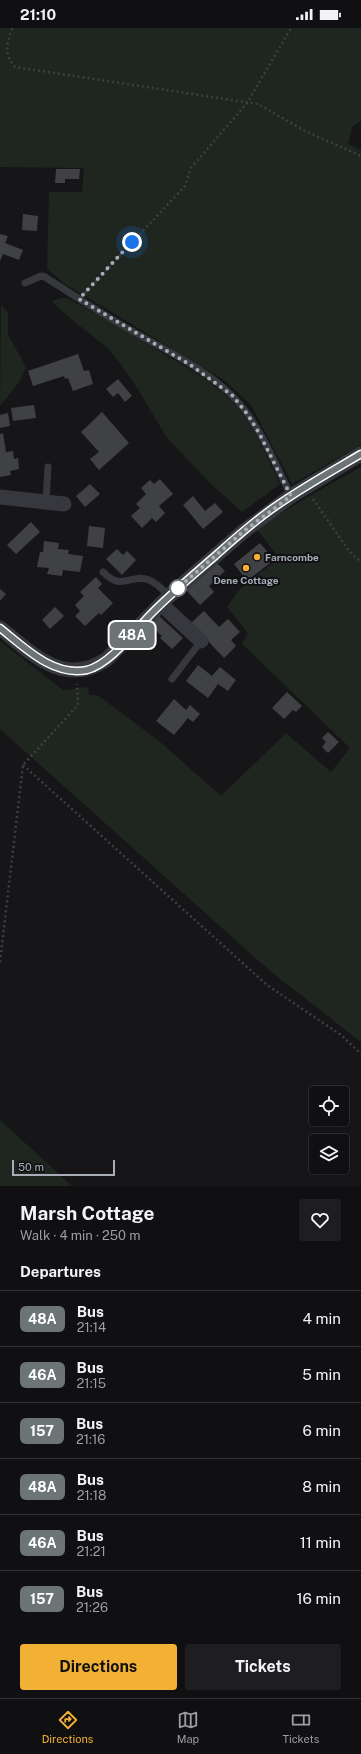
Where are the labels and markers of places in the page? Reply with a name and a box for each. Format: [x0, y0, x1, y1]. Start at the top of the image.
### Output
place label: Farncombe [265, 551, 319, 563]
marker: Farncombe [252, 552, 262, 562]
marker: Dene Cottage [241, 563, 251, 573]
place label: Dene Cottage [213, 574, 279, 586]
unlabelled marker [169, 579, 187, 597]

